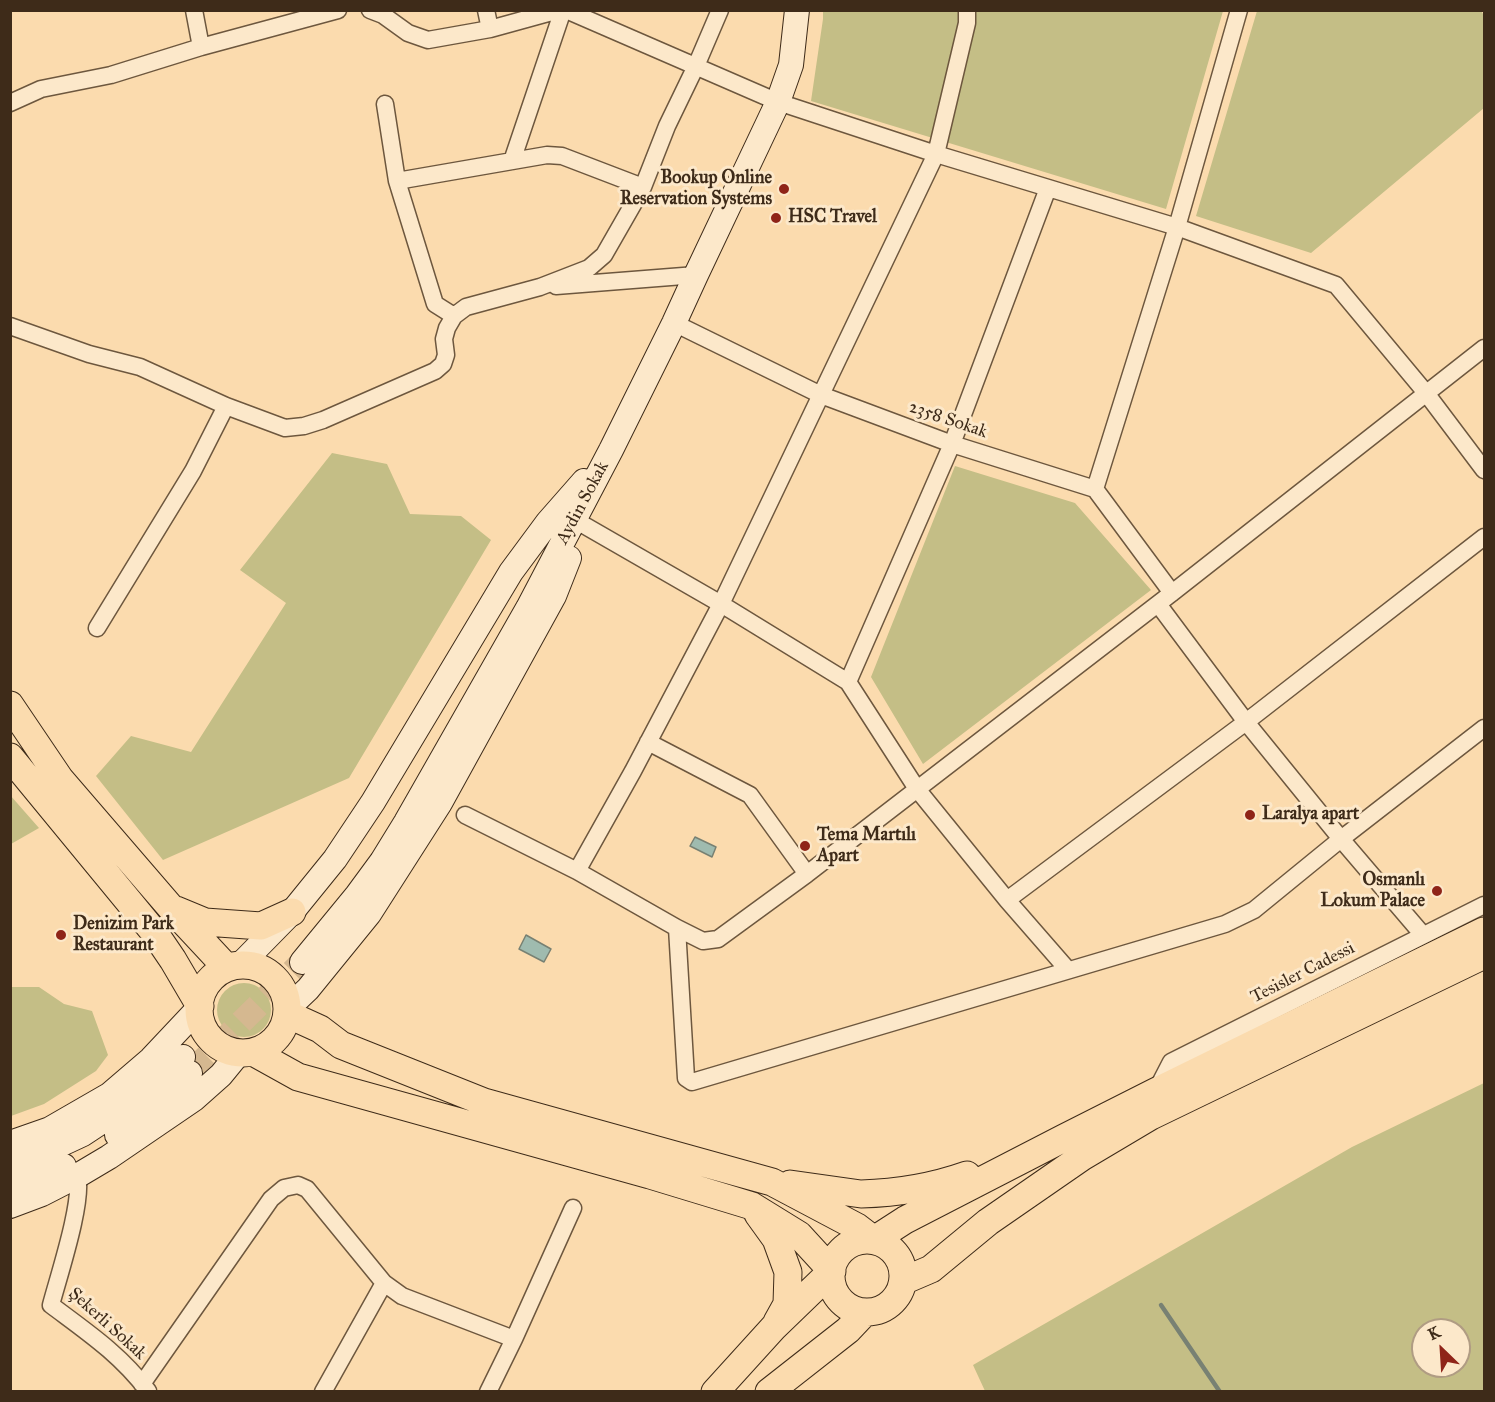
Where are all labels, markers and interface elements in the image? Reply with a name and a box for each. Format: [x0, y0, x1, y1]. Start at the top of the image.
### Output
place label: Bookup Online Reservation Systems [620, 168, 772, 210]
marker: Bookup Online Reservation Systems [777, 182, 791, 196]
place label: HSC Travel [788, 207, 877, 229]
marker: HSC Travel [769, 211, 783, 225]
street label: 2358 Sokak [906, 396, 990, 444]
street label: Aydin Sokak [552, 458, 614, 548]
place label: Laralya apart [1262, 804, 1359, 826]
marker: Laralya apart [1243, 808, 1257, 822]
place label: Tema Martılı Apart [817, 825, 916, 868]
marker: Tema Martılı Apart [798, 839, 812, 853]
place label: Osmanlı Lokum Palace [1321, 870, 1425, 912]
marker: Osmanlı Lokum Palace [1430, 884, 1444, 898]
place label: Denizim Park Restaurant [73, 914, 174, 956]
marker: Denizim Park Restaurant [54, 928, 68, 942]
street label: Tesisler Cadessi [1247, 938, 1359, 1008]
street label: Şekerli Sokak [64, 1283, 150, 1365]
north arrow [1411, 1318, 1471, 1378]
text: K [1425, 1322, 1443, 1344]

